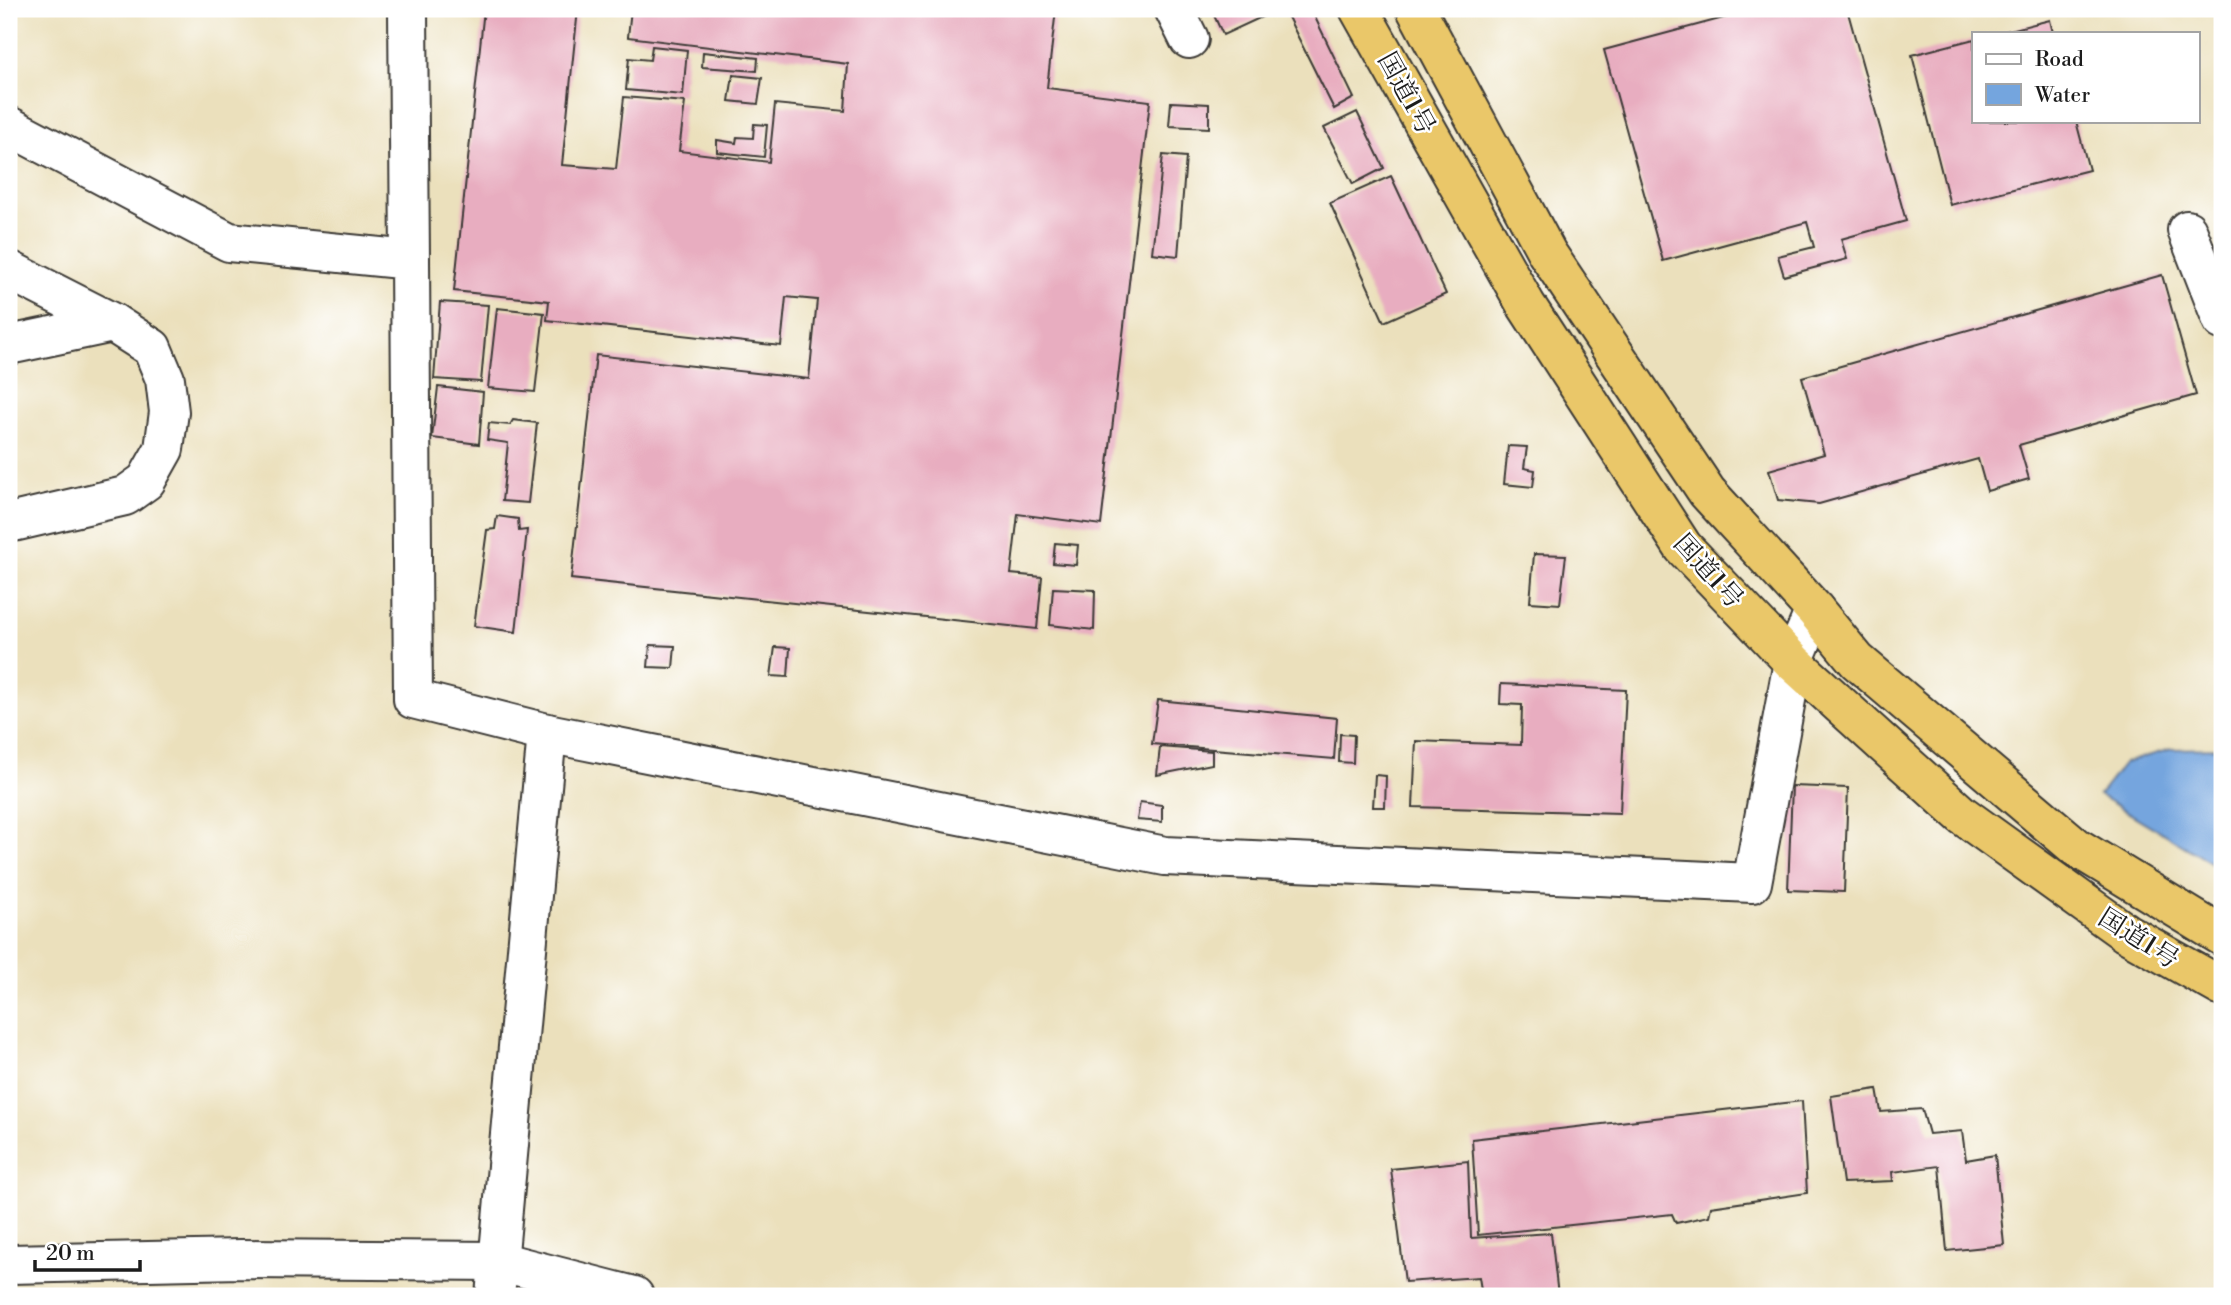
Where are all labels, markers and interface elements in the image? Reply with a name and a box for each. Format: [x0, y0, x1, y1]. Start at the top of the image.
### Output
legend [1972, 32, 2200, 122]
street label: 国道1号 [1371, 47, 1442, 140]
text: Road [2035, 47, 2084, 73]
text: Water [2034, 83, 2090, 109]
street label: 国道1号 [1667, 528, 1750, 616]
street label: 国道1号 [2092, 902, 2185, 976]
scale bar [35, 1228, 140, 1272]
text: 20 m [46, 1241, 95, 1267]

